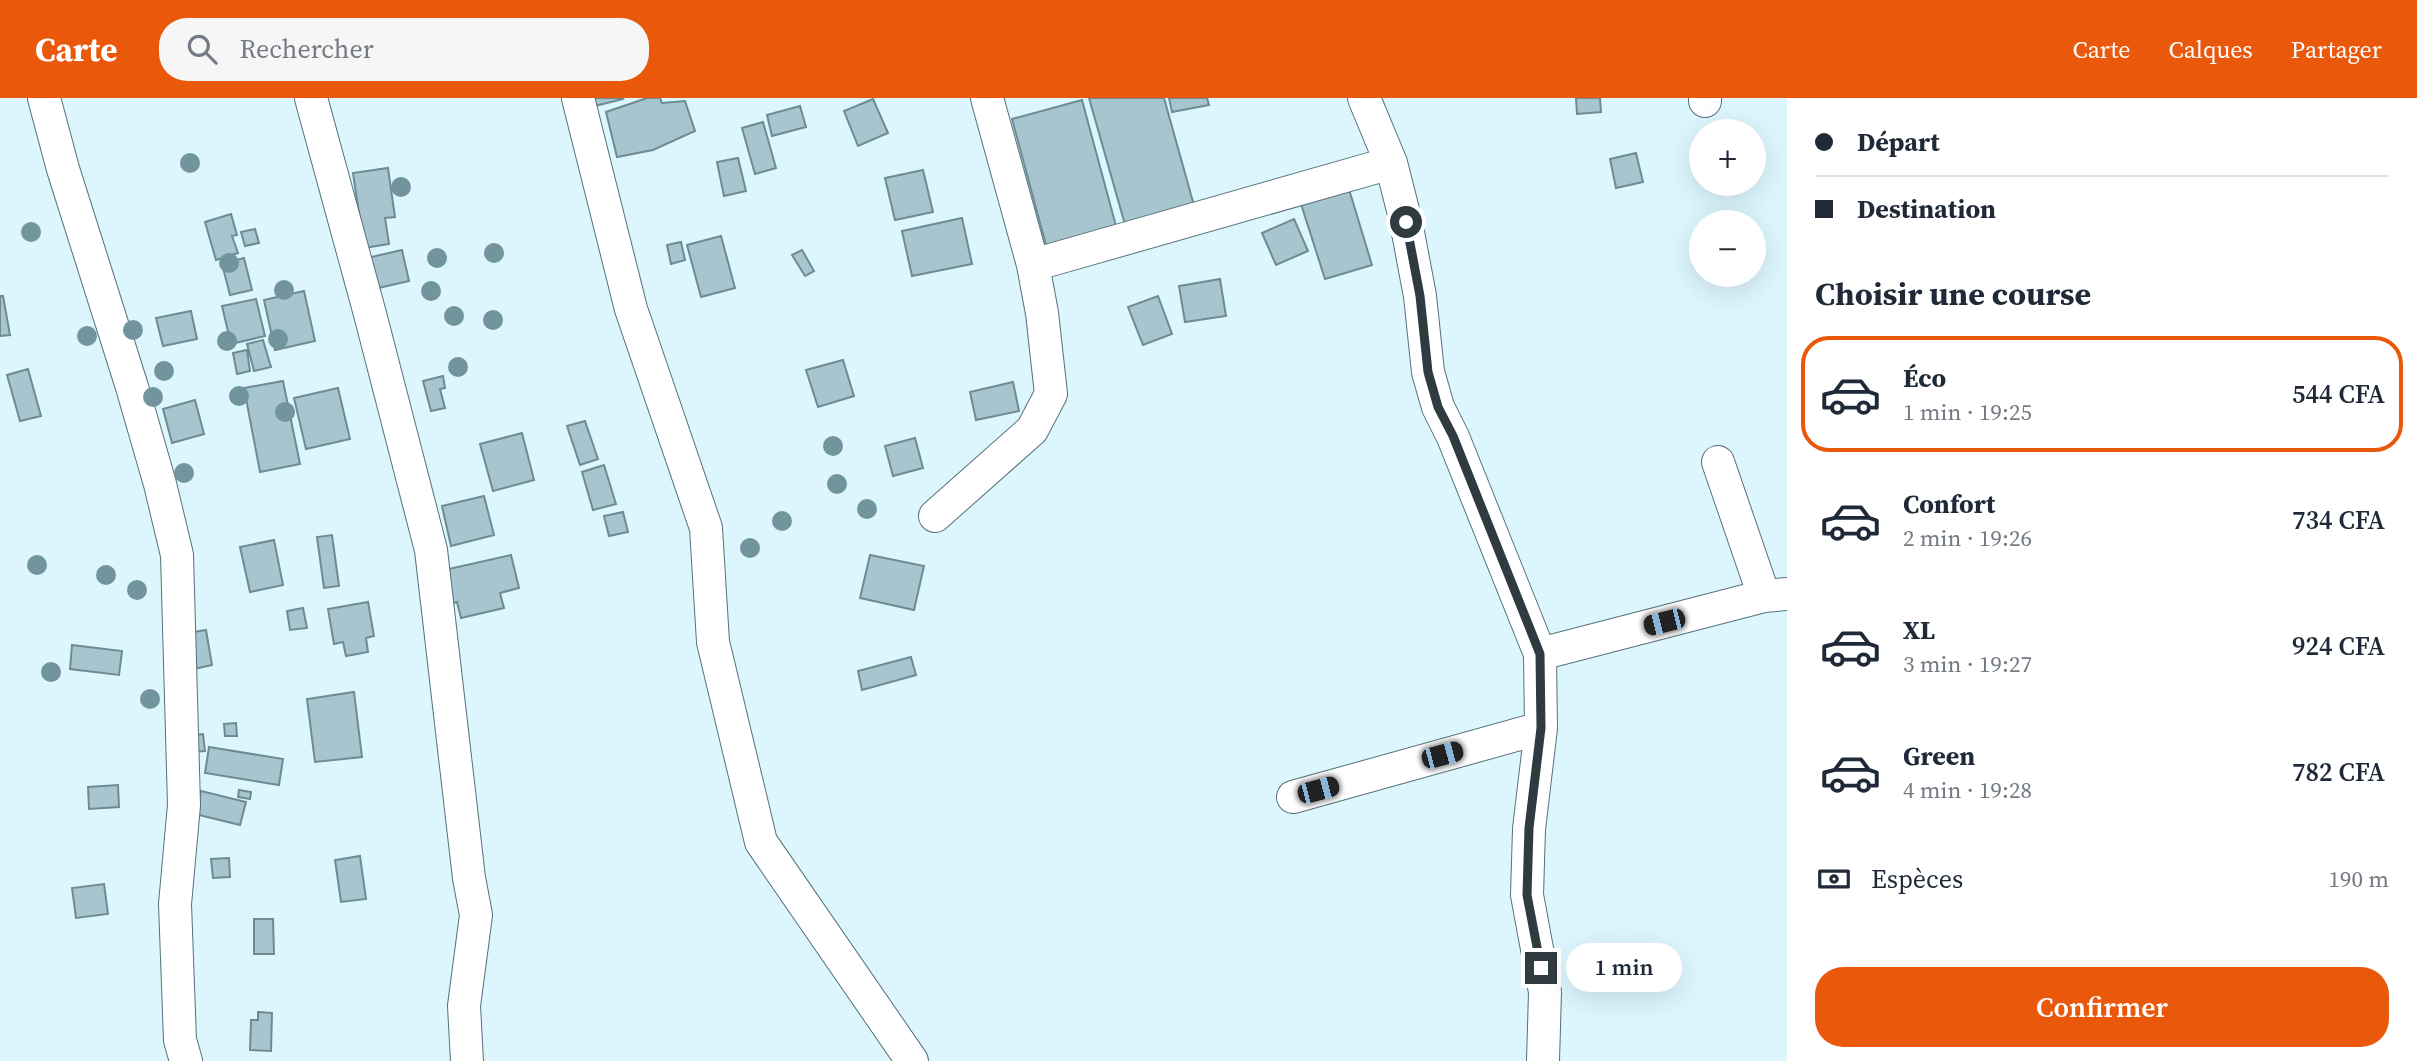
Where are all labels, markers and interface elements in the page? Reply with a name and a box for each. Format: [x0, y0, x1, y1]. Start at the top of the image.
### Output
search box [159, 18, 649, 81]
text: Carte [35, 27, 117, 72]
icon: search [183, 30, 221, 68]
text: Rechercher [239, 31, 374, 67]
text: Carte [2073, 33, 2131, 66]
text: Calques [2169, 33, 2253, 66]
text: Partager [2291, 33, 2382, 66]
map controls [1689, 119, 1766, 287]
button: + [1689, 119, 1766, 196]
text: Départ [1857, 124, 1940, 160]
text: Destination [1857, 191, 1996, 227]
route start [1390, 206, 1422, 238]
button: − [1689, 210, 1766, 287]
text: Choisir une course [1815, 272, 2091, 316]
text: Éco [1903, 360, 1946, 396]
icon: car [1819, 363, 1882, 426]
text: 544 CFA [2292, 376, 2385, 412]
text: 1 min · 19:25 [1903, 396, 2032, 428]
text: Confort [1903, 486, 1995, 522]
icon: car [1819, 489, 1882, 552]
text: 734 CFA [2292, 502, 2385, 538]
text: 2 min · 19:26 [1903, 522, 2032, 554]
car [1642, 607, 1687, 637]
text: XL [1903, 612, 1935, 648]
icon: car [1819, 615, 1882, 678]
text: 924 CFA [2292, 628, 2385, 664]
text: 3 min · 19:27 [1903, 648, 2032, 680]
text: Green [1903, 738, 1975, 774]
car [1419, 739, 1466, 771]
icon: car [1819, 741, 1882, 804]
text: 782 CFA [2292, 754, 2385, 790]
car [1295, 774, 1342, 806]
text: 4 min · 19:28 [1903, 774, 2032, 806]
icon: cash [1815, 860, 1853, 898]
text: Espèces [1871, 861, 1963, 897]
text: 190 m [2328, 863, 2389, 895]
callout: 1 min [1566, 944, 1681, 992]
text: 1 min [1594, 951, 1654, 983]
route end [1525, 952, 1557, 984]
button: Confirmer [1815, 967, 2389, 1047]

